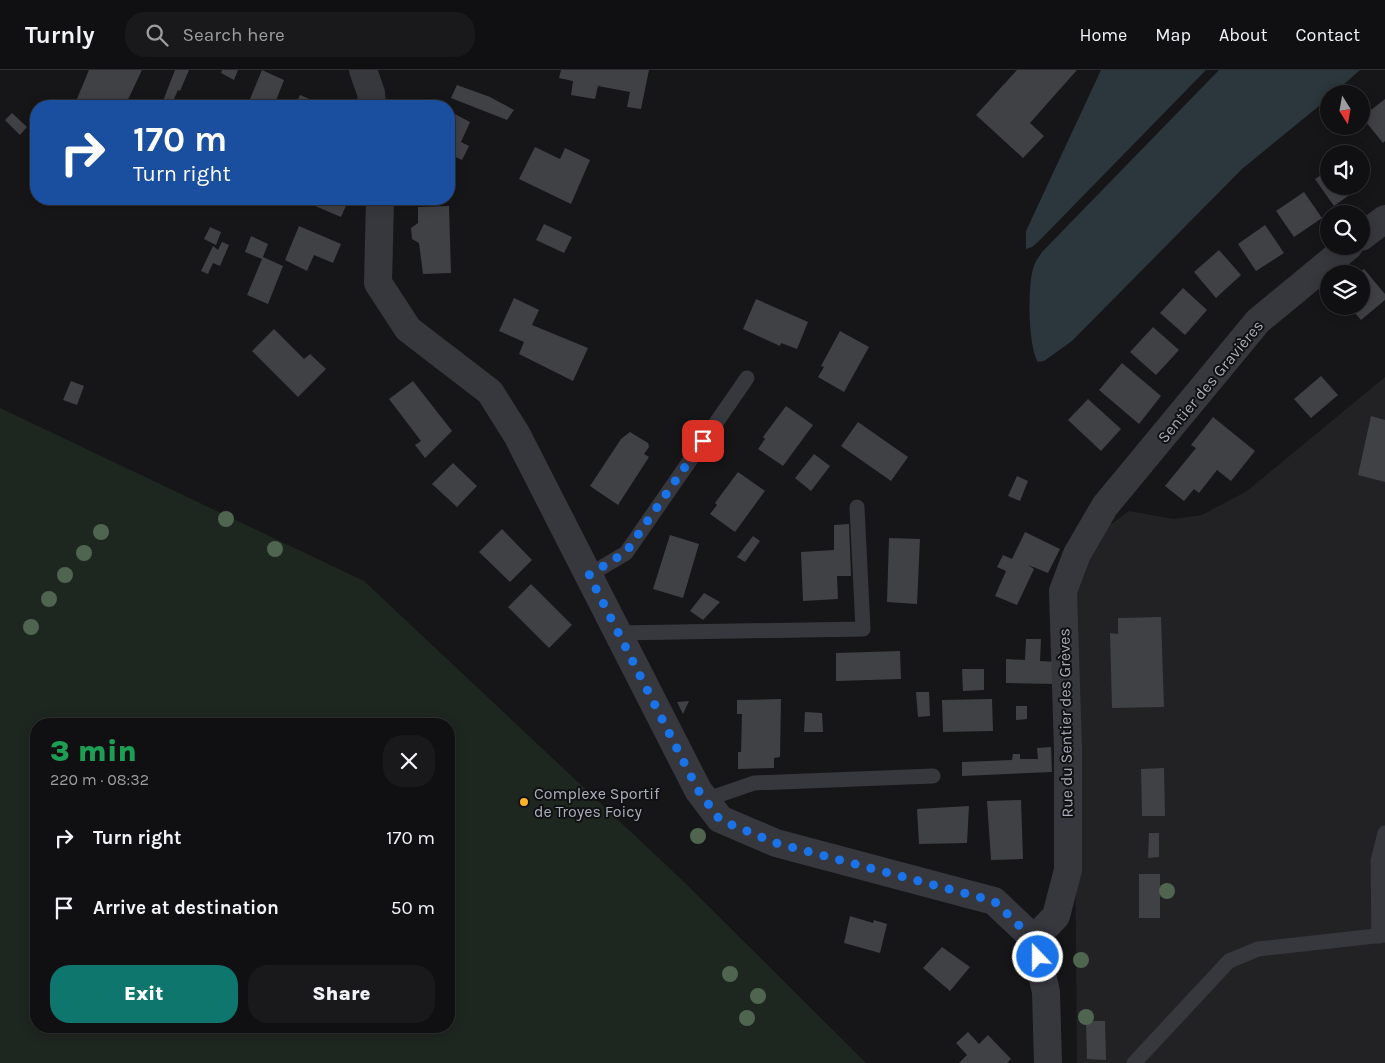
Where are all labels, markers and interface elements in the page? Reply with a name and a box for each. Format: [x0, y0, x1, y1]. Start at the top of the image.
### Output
search box [125, 12, 475, 57]
text: Turnly [25, 21, 95, 49]
icon: search [143, 21, 171, 49]
text: Search here [183, 24, 285, 46]
text: Home [1079, 24, 1127, 46]
text: Map [1155, 24, 1191, 46]
text: About [1219, 24, 1268, 46]
text: Contact [1296, 24, 1360, 46]
north arrow [1320, 85, 1370, 135]
map controls [1320, 85, 1370, 315]
text: 170 m [133, 119, 227, 160]
icon: right [50, 120, 115, 185]
button: sound [1320, 145, 1370, 195]
text: Turn right [133, 161, 231, 187]
button: search [1320, 205, 1370, 255]
button: layers [1320, 265, 1370, 315]
street label: Sentier des Gravières [1153, 316, 1267, 447]
pin [682, 420, 724, 462]
icon: arrive [689, 427, 717, 455]
street label: Rue du Sentier des Grèves [1054, 628, 1077, 818]
text: 3 min [50, 733, 137, 769]
button: close [383, 735, 435, 787]
text: 220 m · 08:32 [50, 770, 149, 789]
place label: Complexe Sportif de Troyes Foicy [534, 784, 660, 821]
marker: Complexe Sportif de Troyes Foicy [518, 796, 530, 808]
icon: right [50, 824, 78, 852]
text: Turn right [93, 827, 182, 849]
text: 170 m [386, 827, 435, 849]
icon: arrive [50, 894, 78, 922]
text: Arrive at destination [93, 897, 279, 919]
text: 50 m [391, 897, 435, 919]
position arrow [1011, 930, 1063, 982]
button: Exit [50, 965, 238, 1023]
button: Share [248, 965, 435, 1023]

